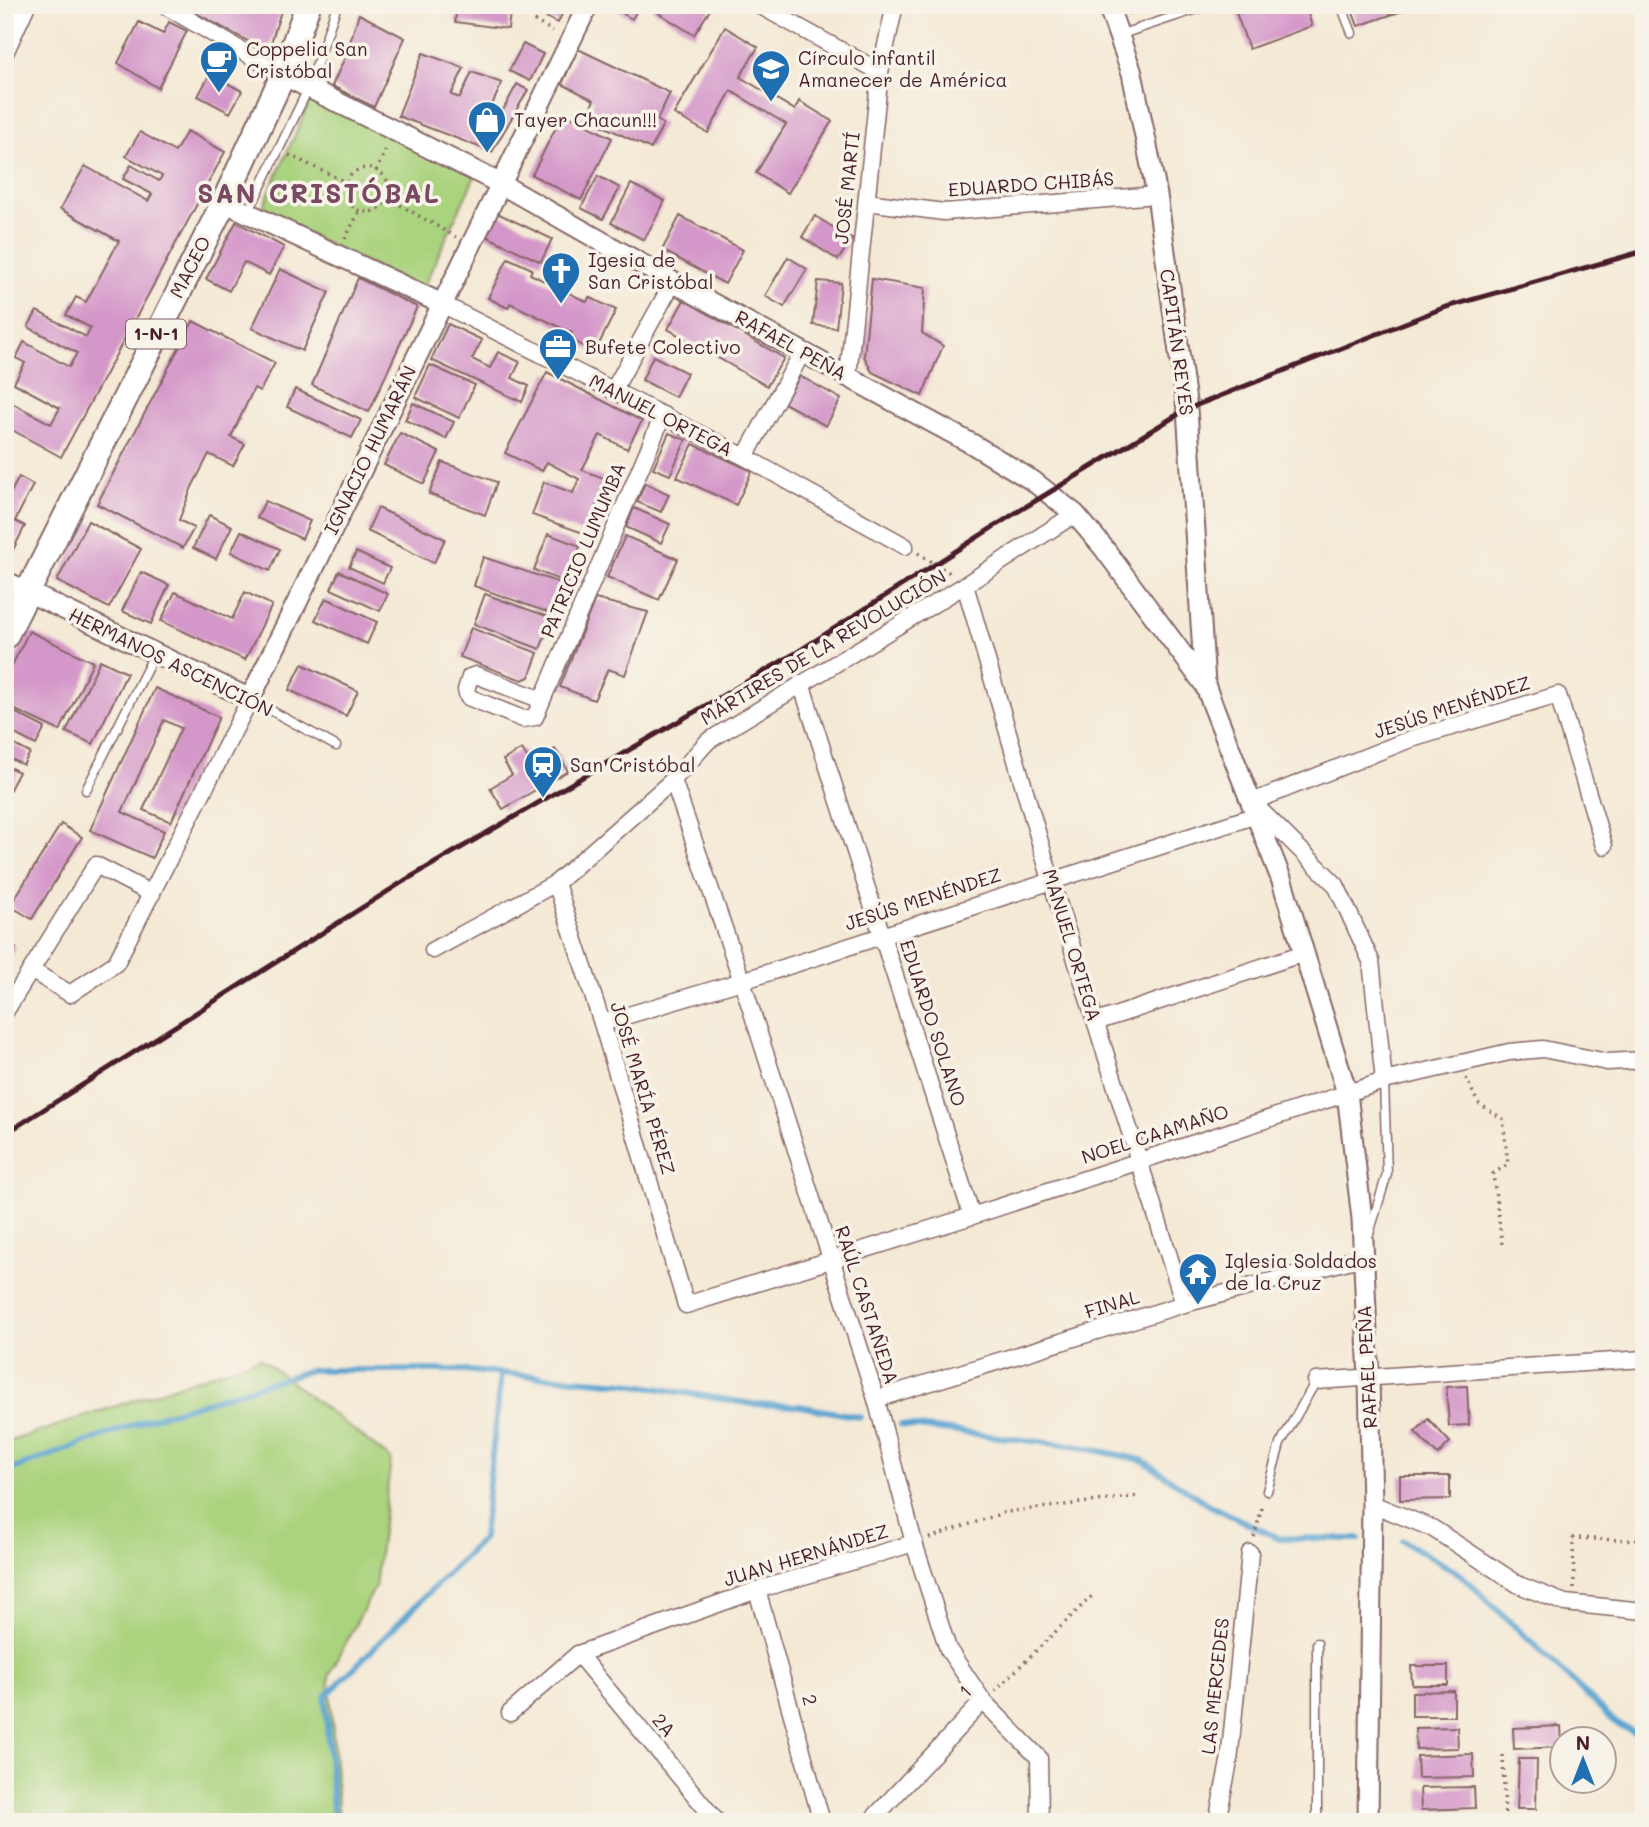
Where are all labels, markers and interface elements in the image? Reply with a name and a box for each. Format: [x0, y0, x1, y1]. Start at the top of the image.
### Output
place label: Coppelia San Cristóbal [246, 36, 368, 83]
cafe icon: Coppelia San Cristóbal [198, 39, 240, 94]
place label: Círculo infantil Amanecer de América [798, 45, 1007, 92]
school or university icon: Círculo infantil Amanecer de América [750, 48, 792, 103]
shop icon: Tayer Chacun!!! [466, 99, 508, 154]
place label: Tayer Chacun!!! [514, 107, 657, 132]
street label: JOSÉ MARTÍ [828, 131, 865, 245]
street label: EDUARDO CHIBÁS [947, 165, 1115, 202]
district label: SAN CRISTÓBAL [197, 176, 441, 210]
street label: MACEO [163, 231, 216, 302]
place label: Igesia de San Cristóbal [588, 247, 714, 294]
church icon: Igesia de San Cristóbal [540, 250, 582, 305]
street label: CAPITÁN REYES [1155, 267, 1200, 417]
street label: RAFAEL PEÑA [731, 304, 851, 385]
road number: 1-N-1 [126, 320, 186, 348]
office icon: Bufete Colectivo [537, 326, 579, 381]
place label: Bufete Colectivo [585, 334, 741, 359]
street label: IGNACIO HUMARÁN [318, 361, 421, 539]
street label: MANUEL ORTEGA [585, 368, 737, 462]
street label: PATRICIO LUMUMBA [534, 458, 631, 641]
street label: MÁRTIRES DE LA REVOLUCIÓN [695, 563, 950, 730]
street label: HERMANOS ASCENCIÓN [65, 601, 277, 722]
street label: JESÚS MENÉNDEZ [1370, 669, 1533, 744]
station icon: San Cristóbal [522, 744, 564, 799]
place label: San Cristóbal [570, 752, 696, 777]
street label: JESÚS MENÉNDEZ [841, 861, 1004, 936]
street label: MANUEL ORTEGA [1037, 866, 1108, 1024]
street label: EDUARDO SOLANO [895, 936, 972, 1109]
street label: JOSÉ MARÍA PÉREZ [605, 998, 682, 1178]
street label: NOEL CAAMAÑO [1078, 1098, 1232, 1169]
street label: RAÚL CASTAÑEDA [830, 1222, 905, 1387]
place label: Iglesia Soldados de la Cruz [1225, 1248, 1377, 1295]
temple icon: Iglesia Soldados de la Cruz [1177, 1251, 1219, 1306]
street label: FINAL [1081, 1283, 1142, 1324]
street label: RAFAEL PEÑA [1351, 1305, 1382, 1429]
street label: JUAN HERNÁNDEZ [720, 1518, 891, 1591]
street label: LAS MERCEDES [1195, 1616, 1234, 1755]
street label: 1 [953, 1679, 976, 1702]
street label: 2 [797, 1691, 824, 1708]
street label: 2A [647, 1708, 682, 1742]
north arrow [1548, 1726, 1618, 1796]
text: N [1576, 1730, 1590, 1755]

